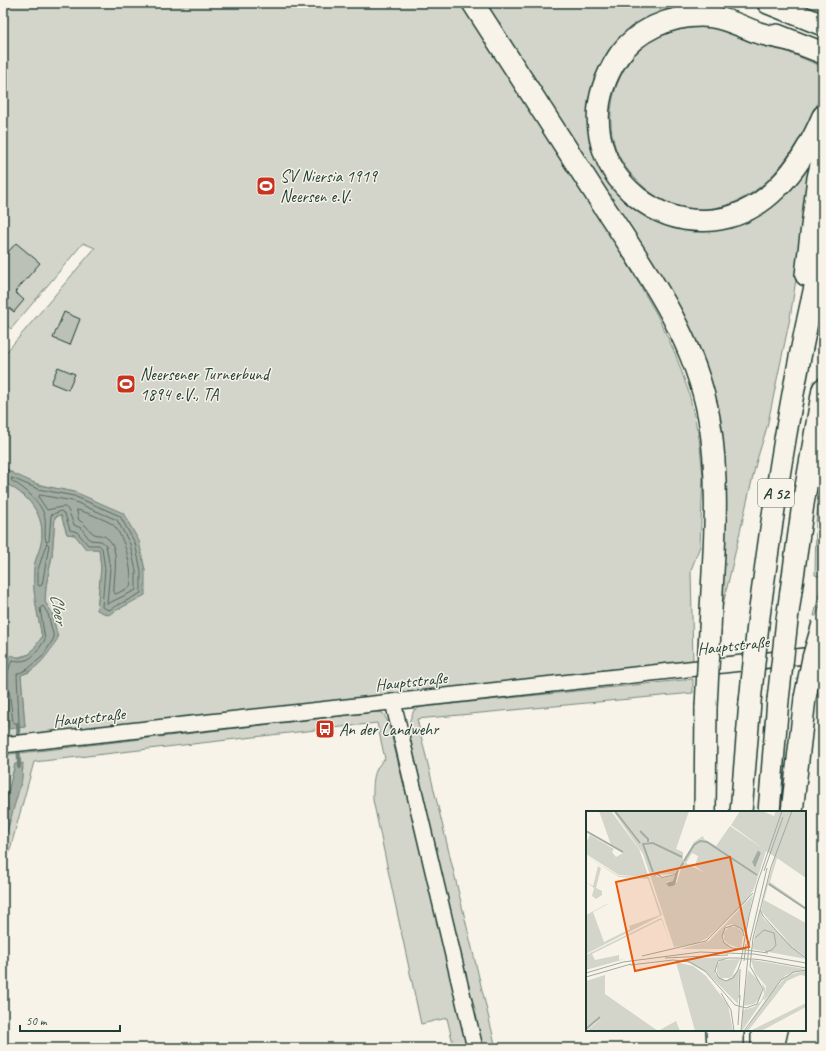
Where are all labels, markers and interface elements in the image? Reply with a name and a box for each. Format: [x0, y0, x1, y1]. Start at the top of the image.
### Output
place label: SV Niersia 1919 Neersen e.V. [280, 166, 378, 207]
sports icon: SV Niersia 1919 Neersen e.V. [255, 175, 277, 197]
place label: Neersener Turnerbund 1894 e.V., TA [140, 364, 271, 405]
sports icon: Neersener Turnerbund 1894 e.V., TA [115, 373, 137, 395]
road number: A 52 [758, 479, 794, 507]
water label: Cloer [46, 592, 73, 628]
street label: Hauptstraße [696, 631, 771, 660]
street label: Hauptstraße [374, 667, 449, 696]
street label: Hauptstraße [52, 703, 127, 732]
bus stop icon: An der Landwehr [314, 718, 336, 740]
place label: An der Landwehr [339, 719, 440, 740]
inset map [586, 811, 806, 1031]
scale bar [20, 1007, 120, 1033]
text: 50 m [26, 1013, 48, 1029]

